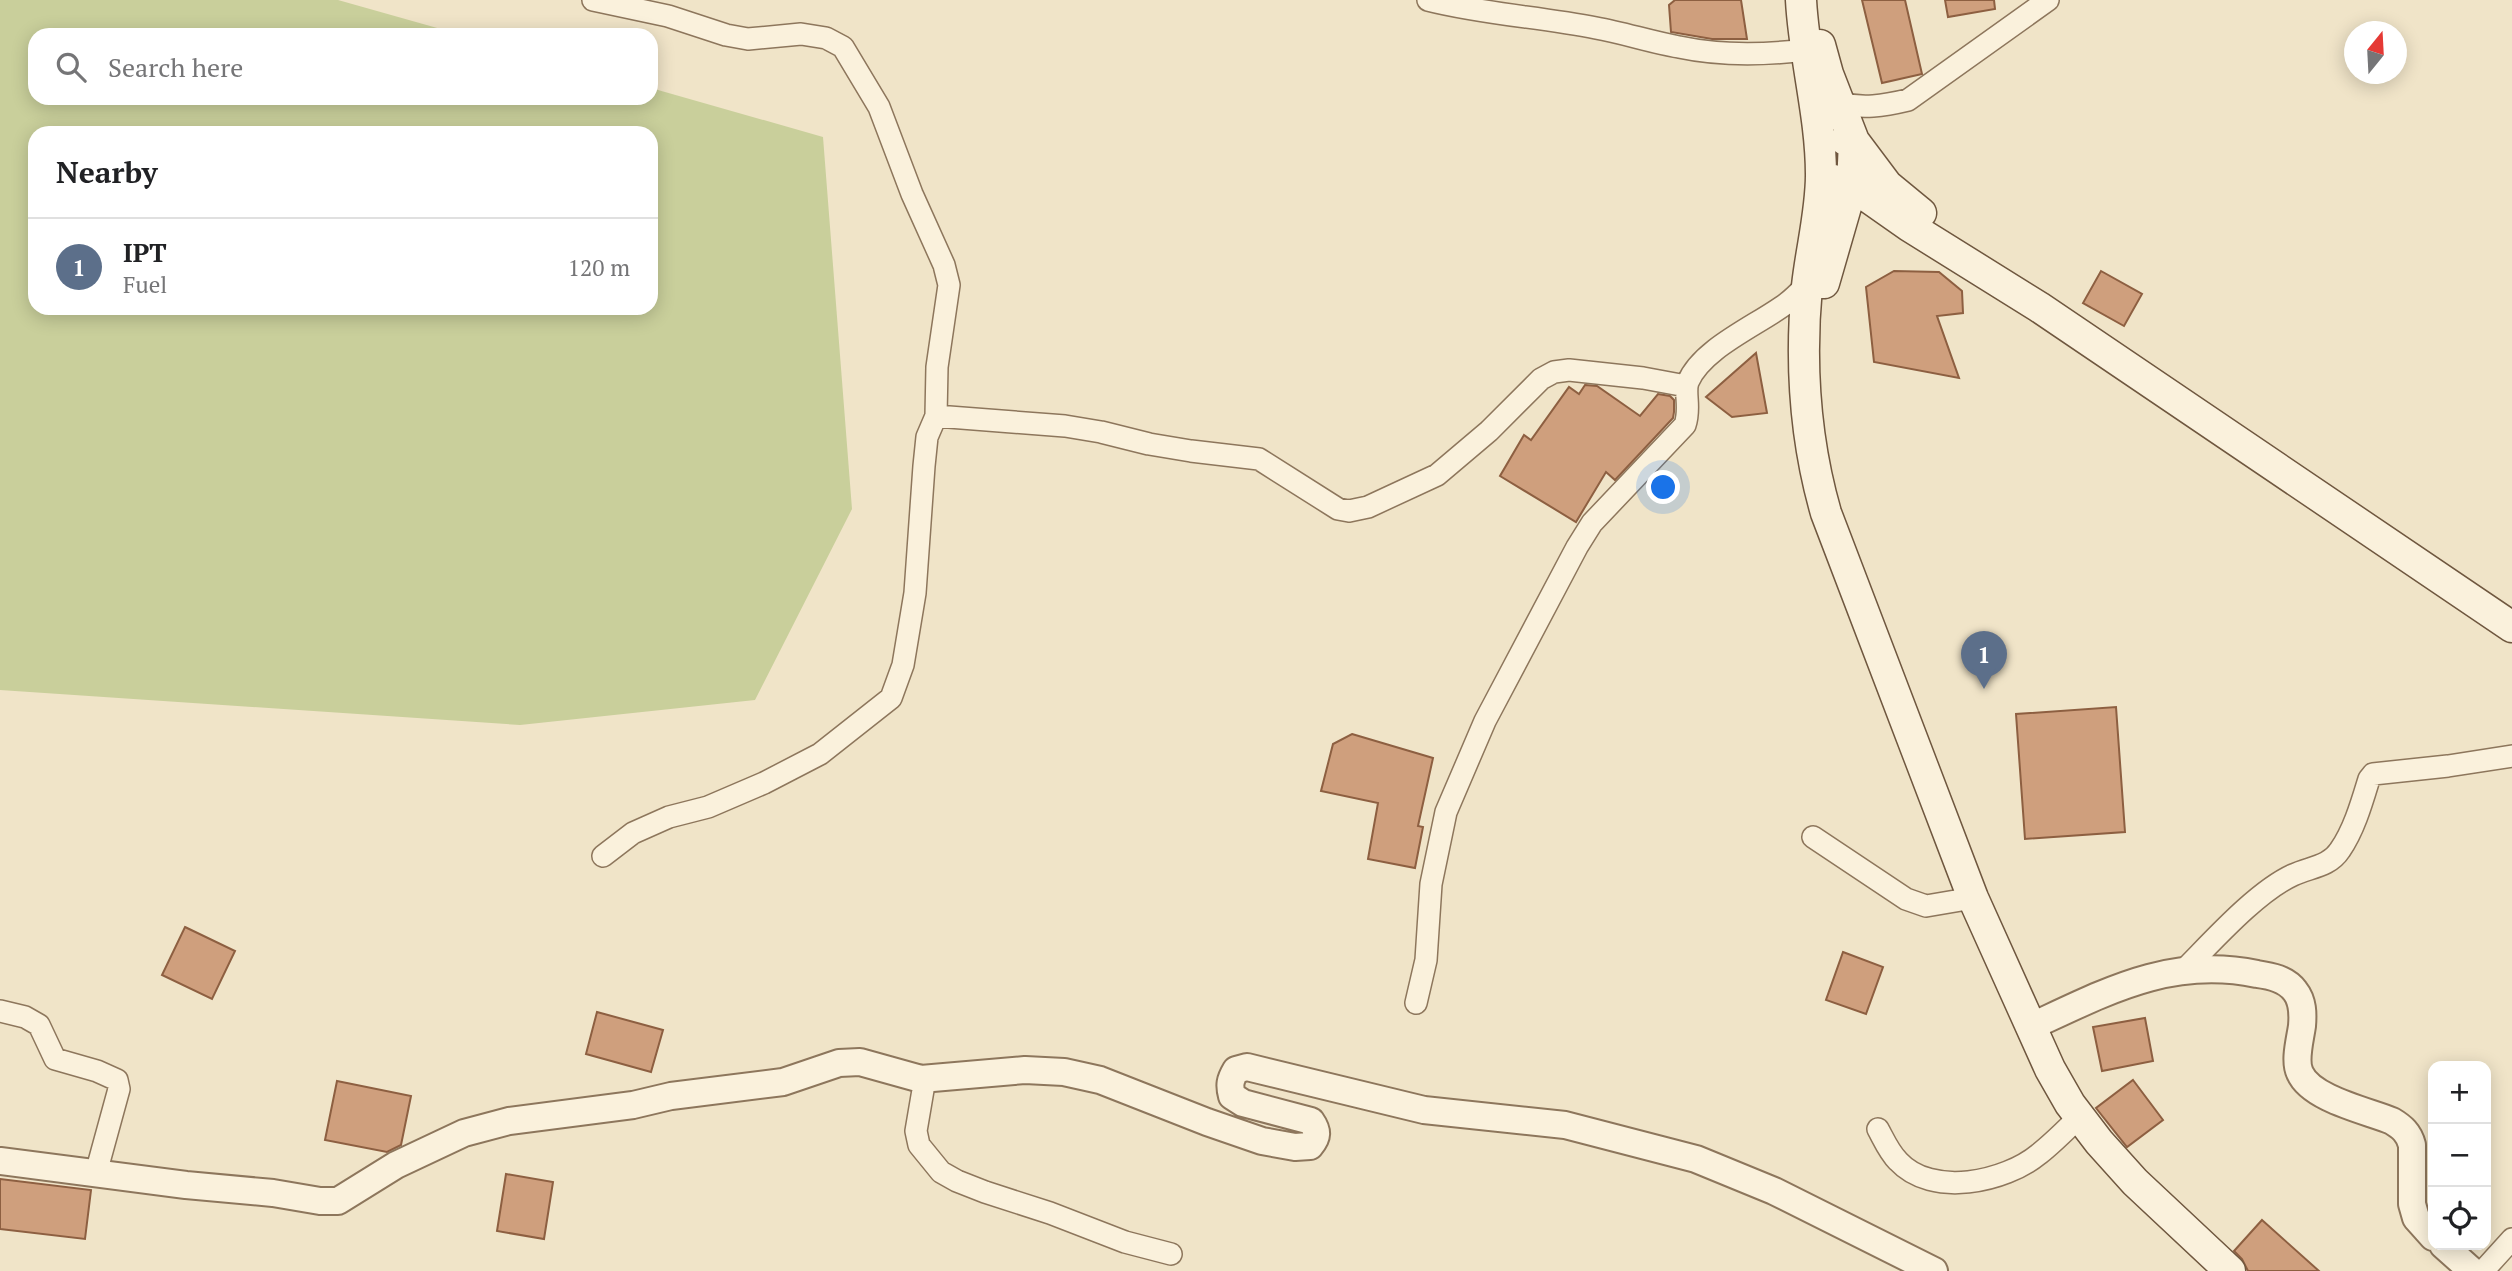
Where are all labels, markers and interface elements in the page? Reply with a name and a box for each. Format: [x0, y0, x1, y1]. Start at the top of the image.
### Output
north arrow [2344, 21, 2407, 84]
search box [28, 28, 658, 105]
icon: search [52, 48, 90, 86]
text: Search here [108, 50, 243, 84]
text: Nearby [56, 152, 158, 192]
text: IPT [123, 235, 167, 269]
text: 1 [73, 252, 86, 283]
text: 120 m [568, 252, 630, 283]
text: Fuel [123, 269, 167, 300]
your location [1646, 470, 1680, 504]
pin: 1 [1961, 631, 2007, 689]
map controls [2428, 1061, 2491, 1250]
button: + [2428, 1061, 2491, 1124]
button: − [2428, 1124, 2491, 1187]
button: locate [2428, 1187, 2491, 1250]

